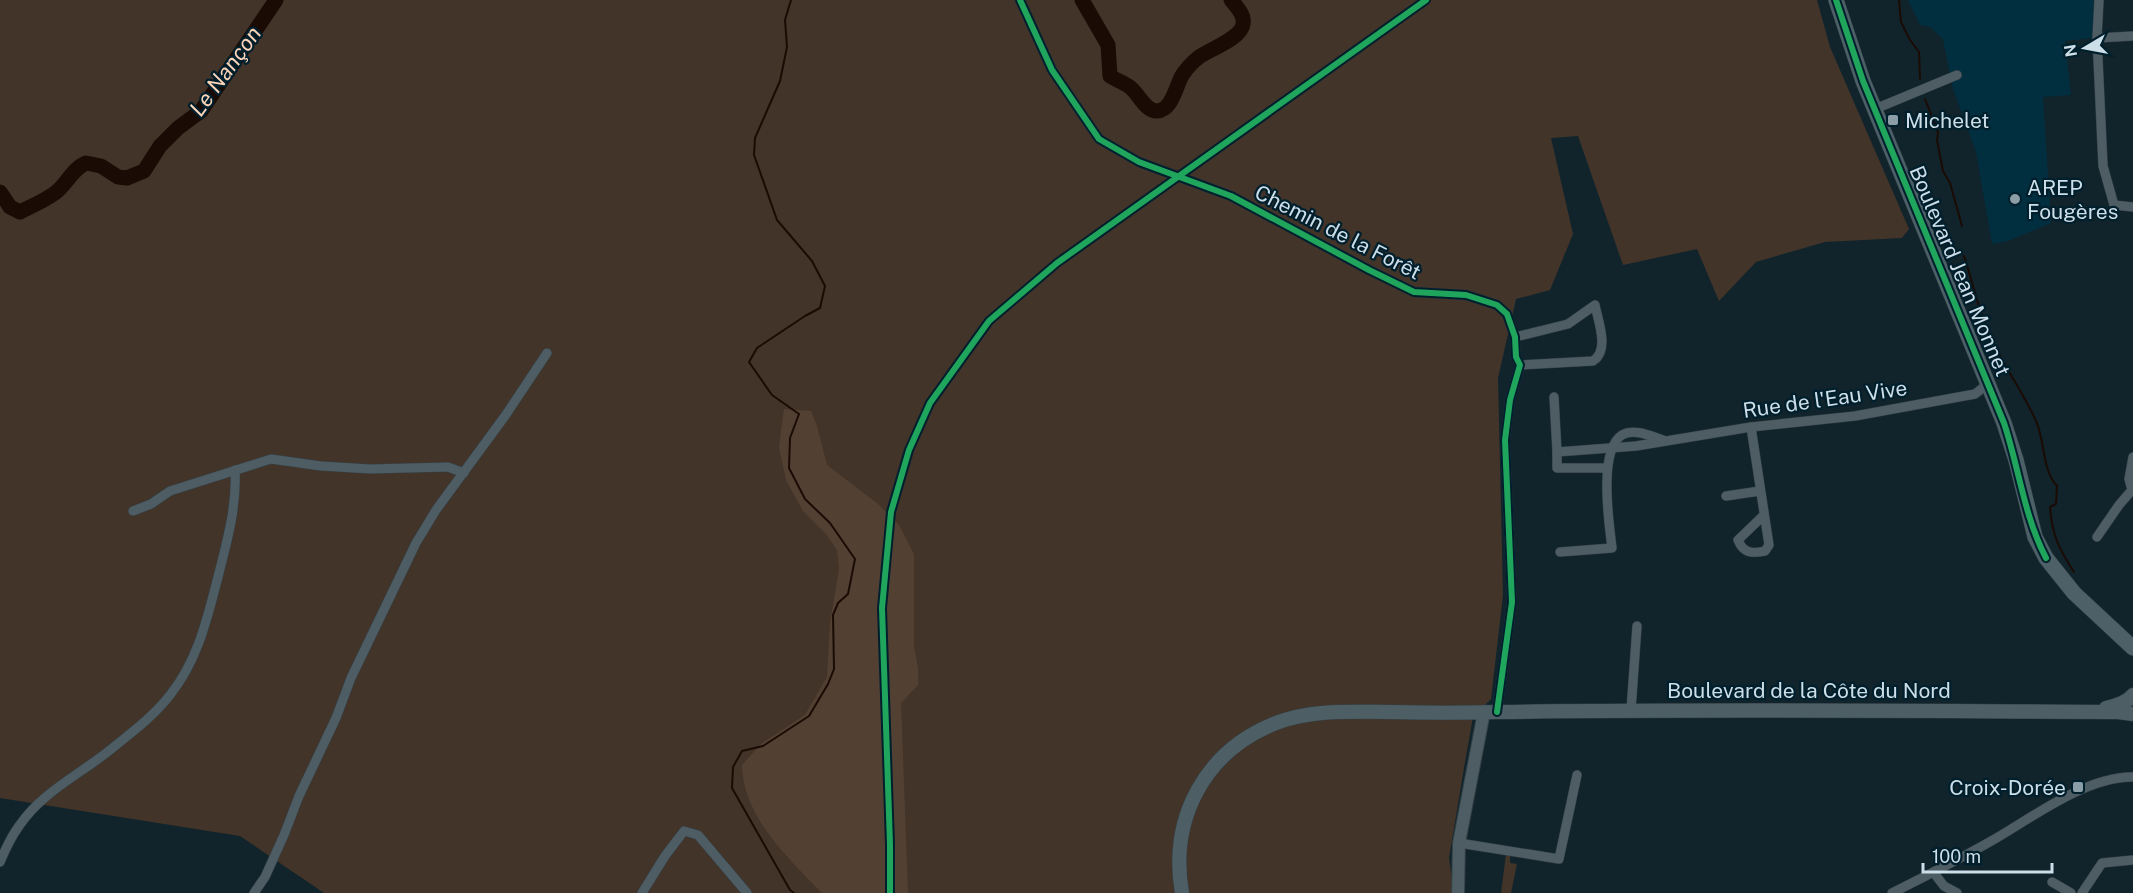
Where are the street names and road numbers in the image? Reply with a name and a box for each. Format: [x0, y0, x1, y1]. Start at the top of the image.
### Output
street label: Boulevard Jean Monnet [1904, 162, 2016, 380]
street label: Chemin de la Forêt [1251, 179, 1425, 285]
street label: Rue de l'Eau Vive [1741, 375, 1909, 423]
street label: Boulevard de la Côte du Nord [1667, 678, 1951, 703]

